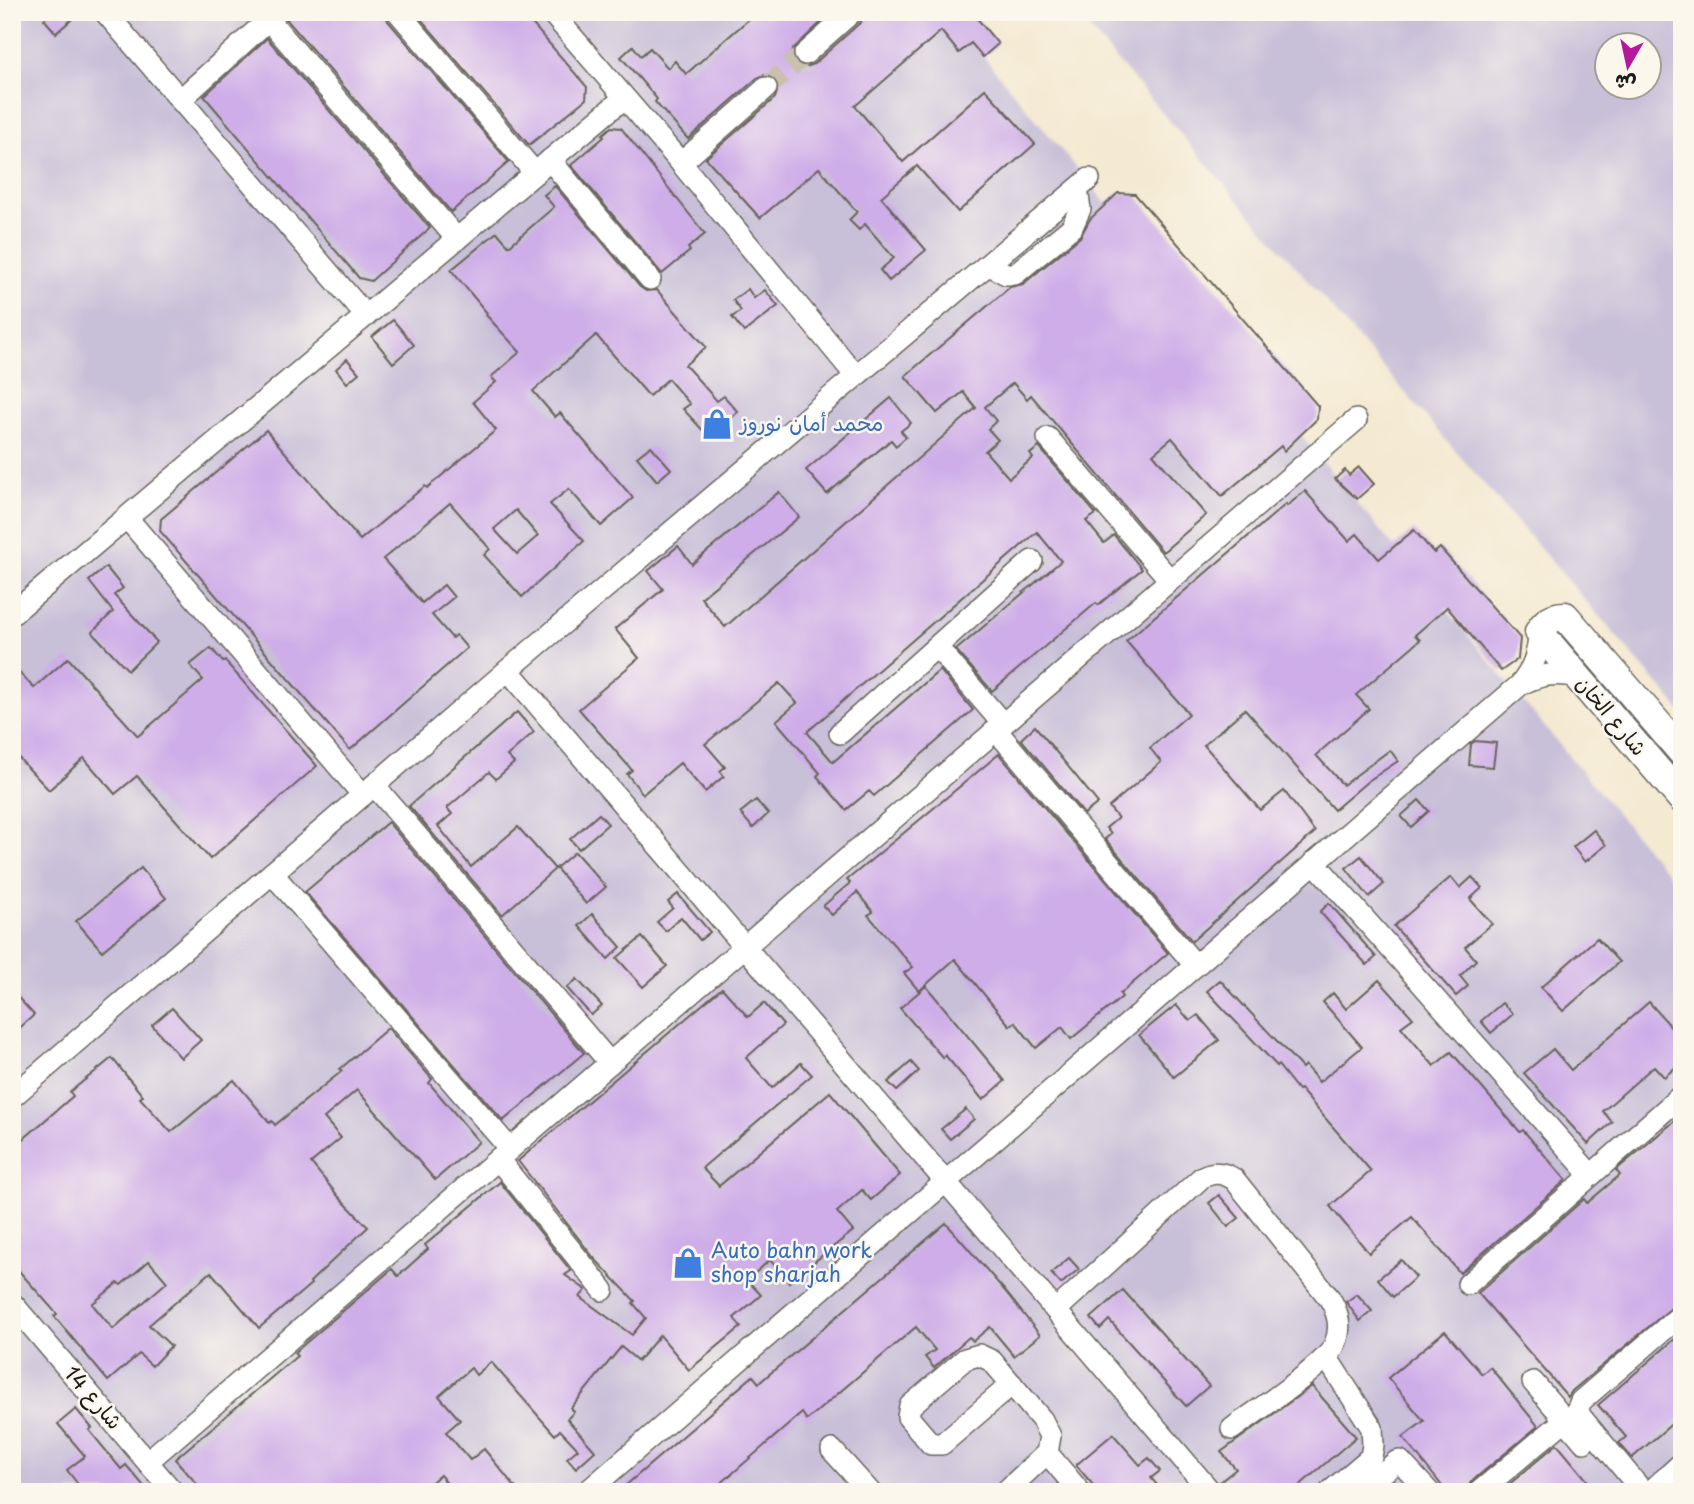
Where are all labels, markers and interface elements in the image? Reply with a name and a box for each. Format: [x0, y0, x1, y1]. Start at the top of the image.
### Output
north arrow [1592, 32, 1662, 102]
text: ش [1613, 68, 1638, 99]
place label: محمد أمان نوروز [738, 406, 883, 438]
shop icon: محمد أمان نوروز [700, 407, 734, 441]
street label: شارع الخان [1569, 668, 1656, 763]
place label: Auto bahn work shop sharjah [711, 1233, 872, 1289]
shop icon: Auto bahn work shop sharjah [671, 1246, 705, 1280]
street label: شارع 14 [57, 1358, 131, 1436]

